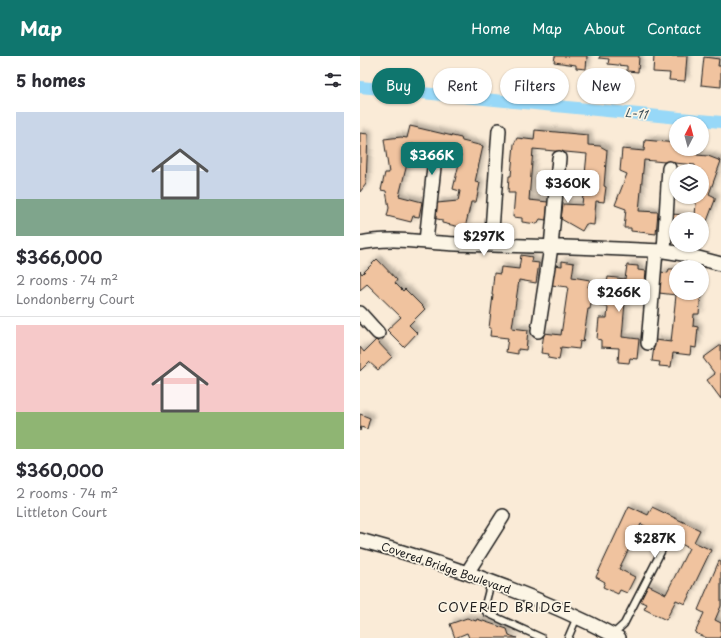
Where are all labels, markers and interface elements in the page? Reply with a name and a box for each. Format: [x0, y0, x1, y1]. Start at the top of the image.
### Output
text: Map [20, 14, 62, 42]
text: Home [471, 18, 510, 39]
text: Map [532, 18, 562, 39]
text: About [584, 18, 625, 39]
text: Contact [647, 18, 701, 39]
text: 5 homes [16, 67, 86, 93]
chip: Buy [372, 68, 425, 104]
chip: Rent [433, 68, 492, 104]
chip: Filters [500, 68, 569, 104]
chip: New [577, 68, 635, 104]
icon: filters [322, 69, 344, 91]
water label: L-11 [624, 103, 650, 123]
north arrow [669, 116, 709, 156]
map controls [669, 116, 709, 300]
icon: home [144, 138, 216, 210]
pin: $366K [404, 142, 460, 176]
text: $366K [410, 145, 454, 164]
button: layers [669, 164, 709, 204]
pin: $360K [540, 170, 596, 204]
text: $360K [545, 173, 591, 192]
button: + [669, 212, 709, 252]
pin: $297K [456, 223, 512, 257]
text: $297K [463, 226, 505, 245]
text: $366,000 [16, 244, 102, 270]
button: − [669, 260, 709, 300]
text: 2 rooms · 74 m² [16, 270, 118, 289]
pin: $266K [591, 279, 647, 313]
text: $266K [597, 282, 641, 301]
text: Londonberry Court [16, 289, 135, 308]
icon: home [144, 351, 216, 423]
text: $360,000 [16, 457, 104, 483]
text: 2 rooms · 74 m² [16, 483, 118, 502]
text: Littleton Court [16, 502, 107, 521]
pin: $287K [627, 525, 683, 559]
text: $287K [634, 528, 676, 547]
street label: Covered Bridge Boulevard [379, 537, 514, 598]
district label: COVERED BRIDGE [438, 597, 572, 616]

